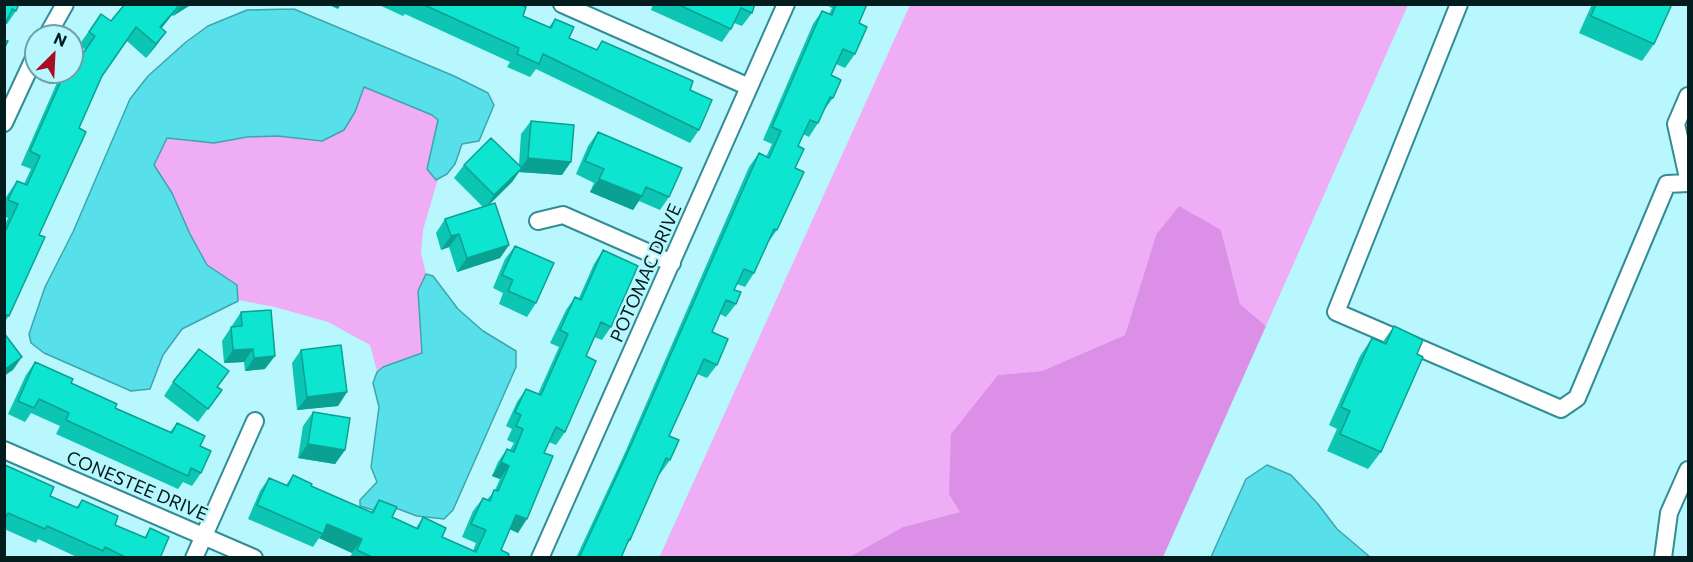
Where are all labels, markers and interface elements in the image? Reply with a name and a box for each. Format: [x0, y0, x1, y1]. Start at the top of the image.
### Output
north arrow [24, 24, 84, 84]
text: N [51, 28, 70, 50]
street label: POTOMAC DRIVE [606, 201, 686, 345]
street label: CONESTEE DRIVE [63, 446, 211, 526]

